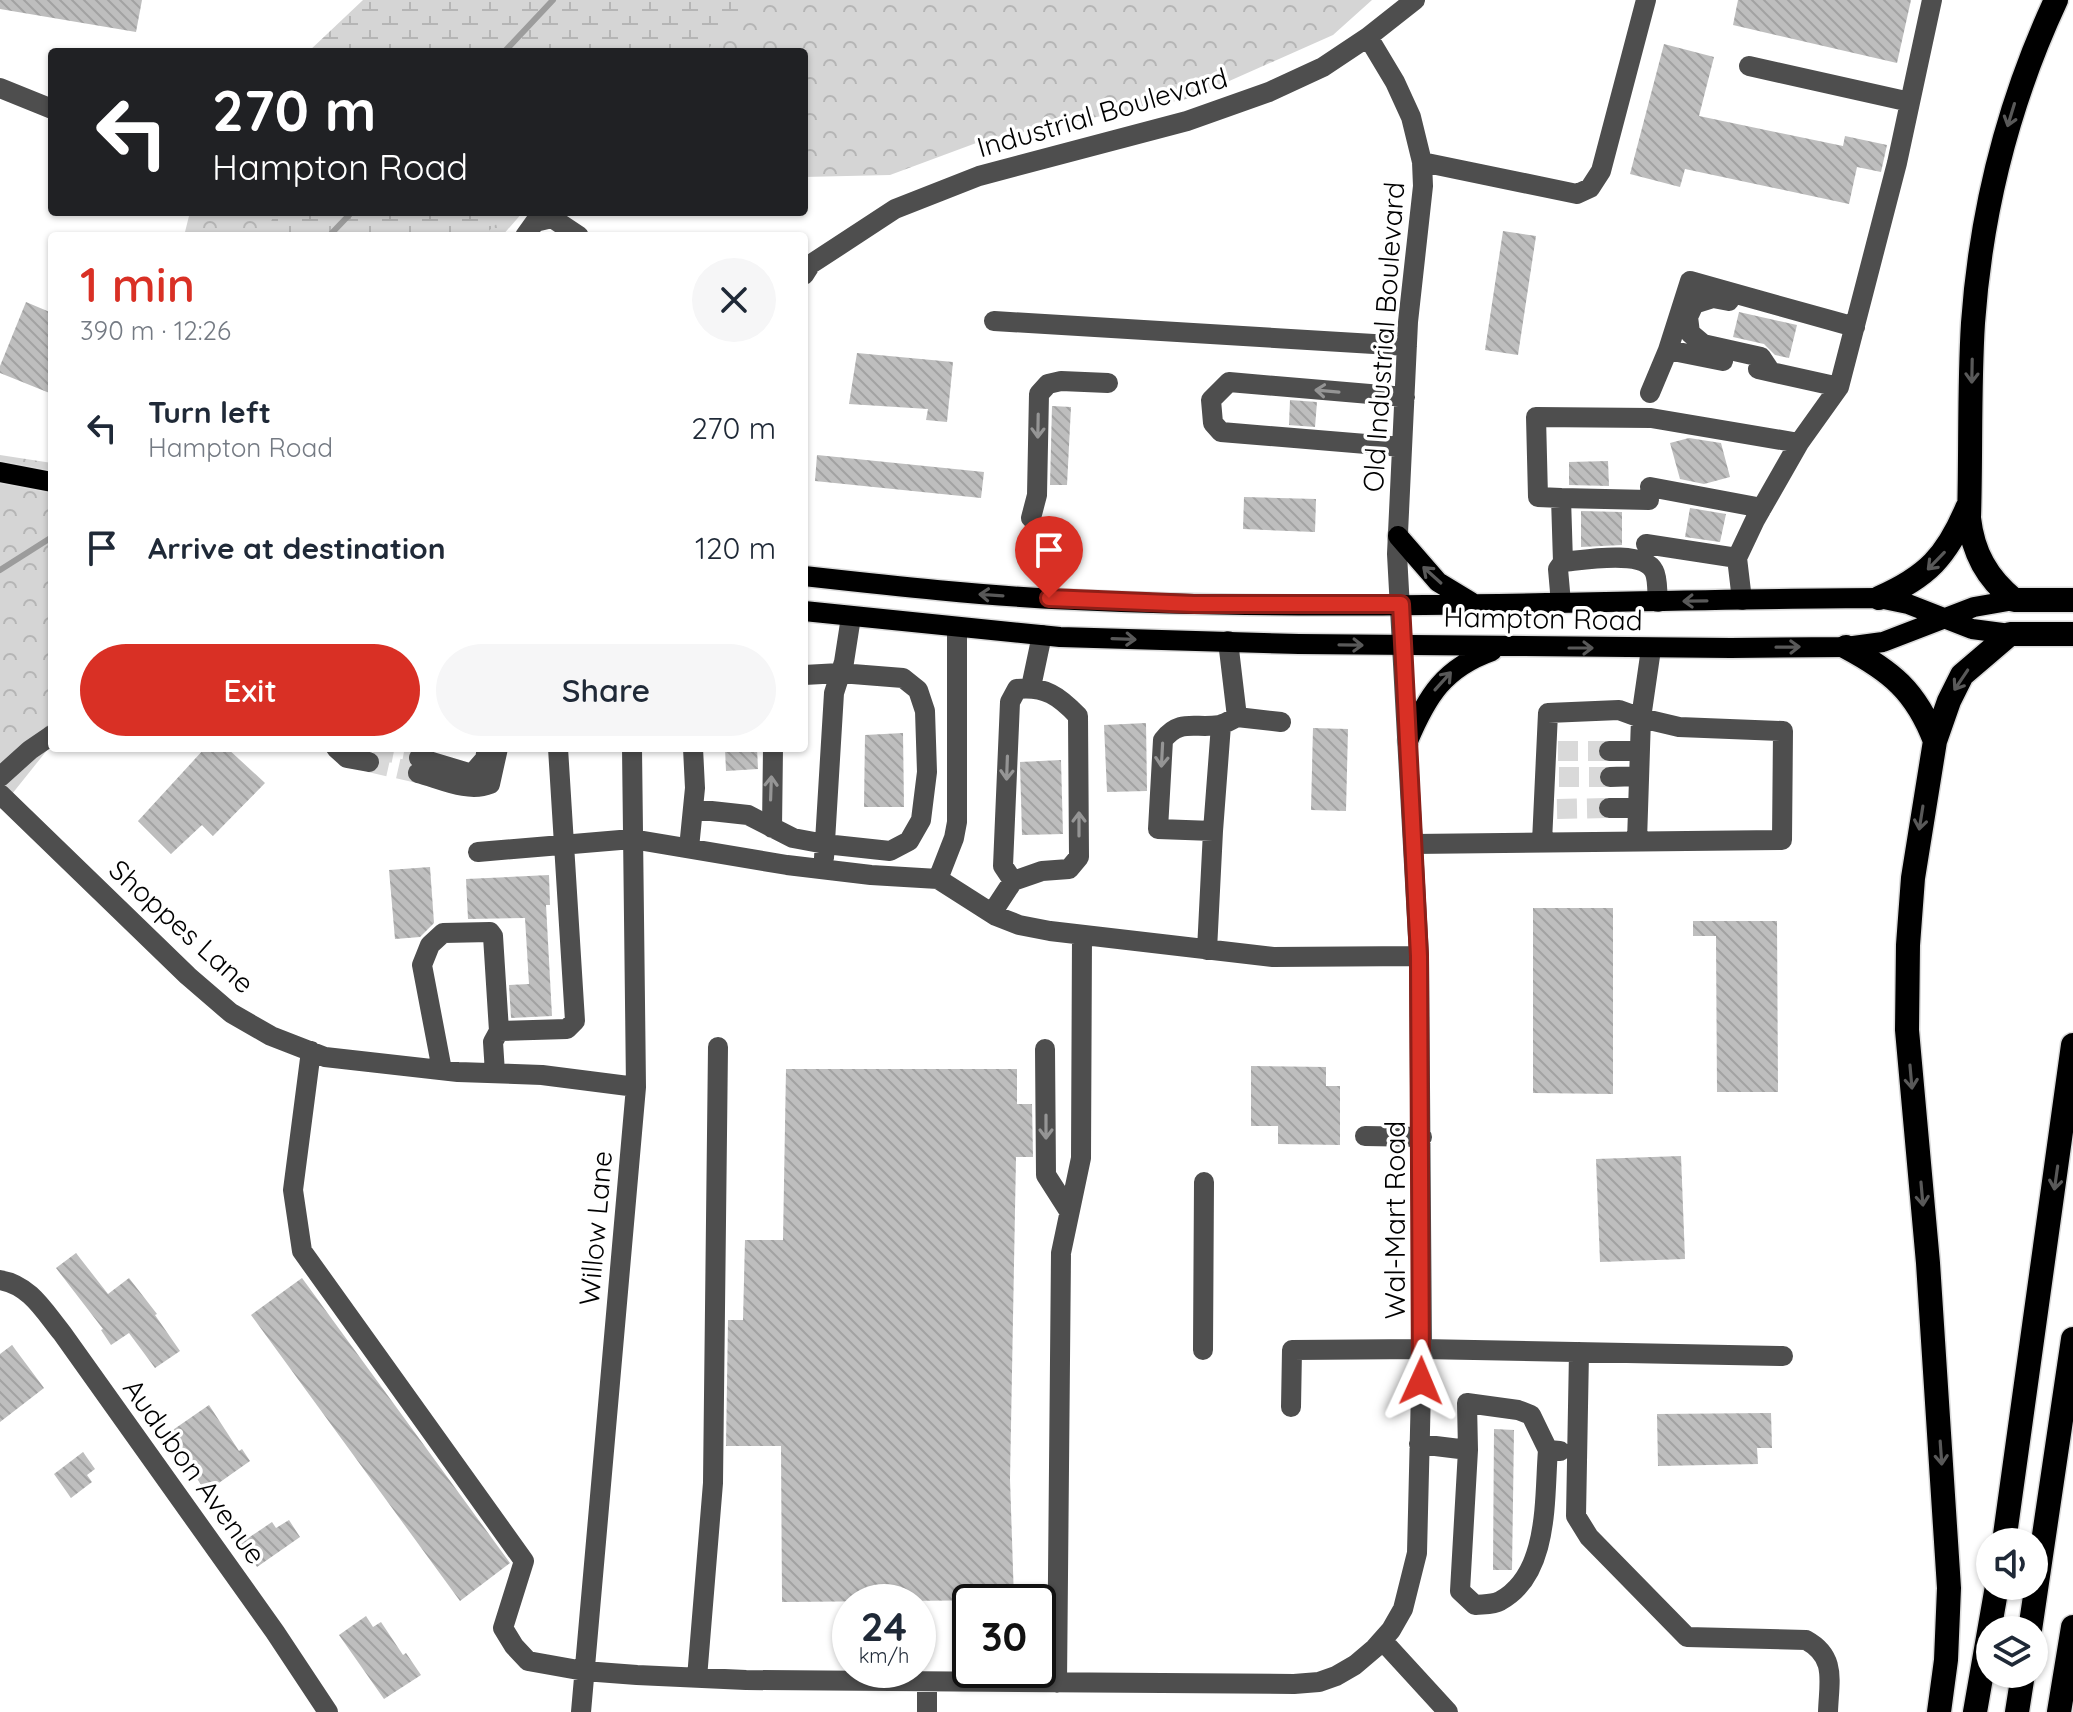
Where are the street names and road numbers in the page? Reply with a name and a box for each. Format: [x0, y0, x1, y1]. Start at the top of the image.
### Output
street label: Industrial Boulevard [973, 60, 1231, 164]
street label: Old Industrial Boulevard [1355, 181, 1411, 493]
street label: Hampton Road [1443, 599, 1643, 637]
street label: Shoppes Lane [102, 852, 262, 1000]
street label: Wal-Mart Road [1377, 1121, 1412, 1319]
street label: Willow Lane [571, 1149, 619, 1307]
street label: Audubon Avenue [116, 1371, 274, 1571]

